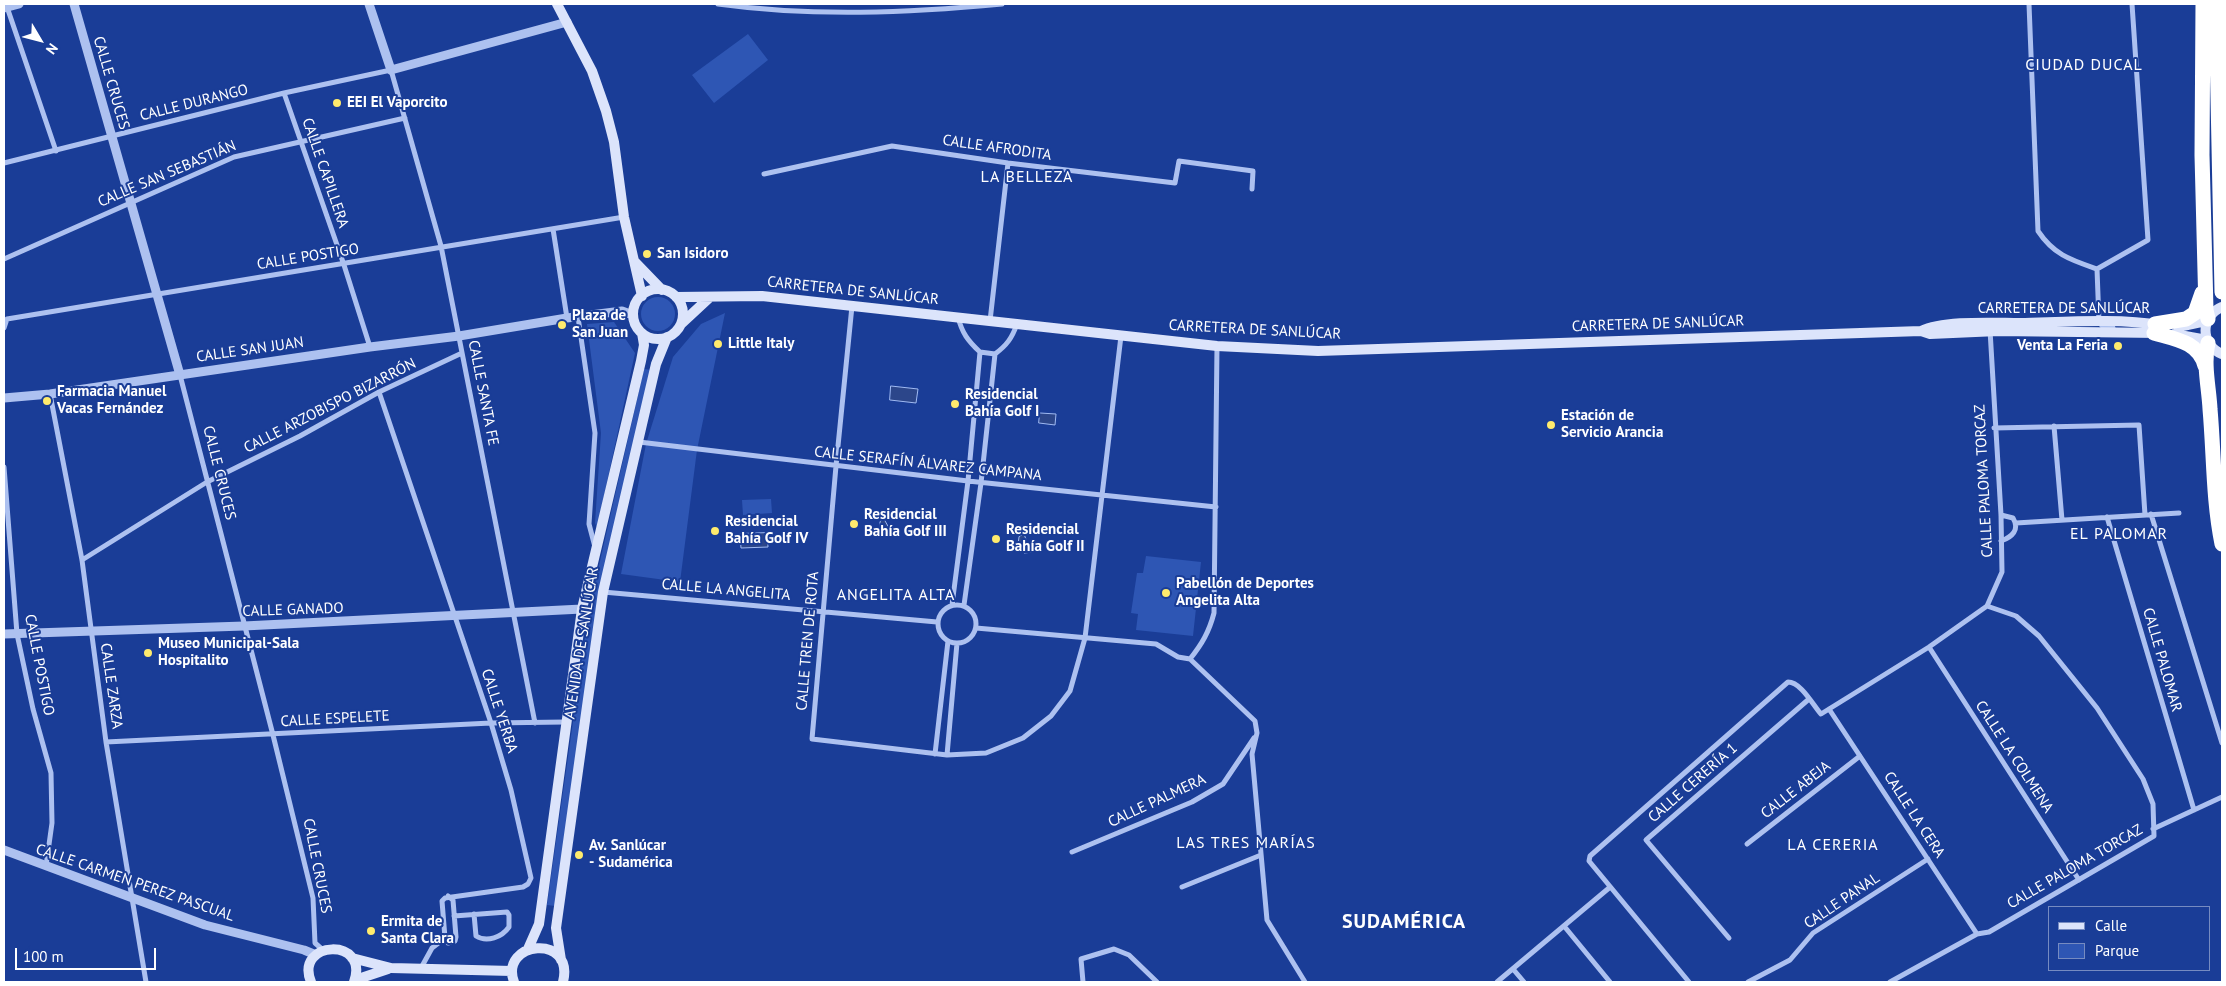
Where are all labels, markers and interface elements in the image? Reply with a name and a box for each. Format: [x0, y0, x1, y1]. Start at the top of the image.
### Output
north arrow [15, 15, 65, 65]
street label: CALLE CRUCES [89, 34, 133, 132]
text: N [42, 40, 62, 58]
district label: CIUDAD DUCAL [2024, 55, 2144, 75]
street label: CALLE DURANGO [138, 81, 250, 125]
place label: EEI El Vaporcito [347, 94, 448, 112]
marker: EEI El Vaporcito [331, 97, 343, 109]
street label: CALLE CAPILLERA [298, 116, 352, 230]
street label: CALLE AFRODITA [941, 131, 1053, 165]
street label: CALLE SAN SEBASTIÁN [95, 137, 239, 211]
district label: LA BELLEZA [979, 167, 1075, 187]
street label: CALLE POSTIGO [256, 240, 360, 274]
place label: San Isidoro [657, 245, 728, 263]
marker: San Isidoro [641, 248, 653, 260]
street label: CARRETERA DE SANLÚCAR [766, 273, 940, 309]
street label: CARRETERA DE SANLÚCAR [1978, 300, 2150, 318]
place label: Plaza de San Juan [572, 307, 628, 342]
street label: CARRETERA DE SANLÚCAR [1571, 312, 1745, 336]
street label: CARRETERA DE SANLÚCAR [1168, 316, 1342, 344]
marker: Plaza de San Juan [556, 319, 568, 331]
street label: CALLE SAN JUAN [195, 334, 305, 366]
place label: Little Italy [728, 335, 794, 353]
place label: Venta La Feria [2017, 337, 2108, 355]
marker: Little Italy [712, 338, 724, 350]
street label: CALLE SANTA FE [464, 339, 502, 447]
marker: Venta La Feria [2112, 340, 2124, 352]
street label: CALLE ARZOBISPO BIZARRÓN [241, 355, 419, 457]
place label: Farmacia Manuel Vacas Fernández [57, 383, 166, 418]
place label: Residencial Bahía Golf I [965, 386, 1039, 421]
marker: Farmacia Manuel Vacas Fernández [41, 395, 53, 407]
marker: Residencial Bahía Golf I [949, 398, 961, 410]
street label: CALLE PALOMA TORCAZ [1971, 404, 1997, 558]
place label: Estación de Servicio Arancia [1561, 407, 1663, 442]
marker: Estación de Servicio Arancia [1545, 419, 1557, 431]
street label: CALLE CRUCES [199, 424, 239, 522]
street label: CALLE SERAFÍN ÁLVAREZ CAMPANA [813, 443, 1043, 485]
place label: Residencial Bahía Golf III [864, 506, 947, 541]
place label: Residencial Bahía Golf IV [725, 513, 808, 548]
marker: Residencial Bahía Golf III [848, 518, 860, 530]
place label: Residencial Bahía Golf II [1006, 521, 1085, 556]
district label: EL PALOMAR [2069, 524, 2169, 544]
marker: Residencial Bahía Golf IV [709, 525, 721, 537]
marker: Residencial Bahía Golf II [990, 533, 1002, 545]
street label: AVENIDA DE SANLÚCAR [561, 566, 603, 720]
street label: CALLE TREN DE ROTA [793, 571, 823, 711]
street label: CALLE LA ANGELITA [661, 575, 791, 605]
place label: Pabellón de Deportes Angelita Alta [1176, 575, 1314, 610]
district label: ANGELITA ALTA [835, 585, 957, 605]
marker: Pabellón de Deportes Angelita Alta [1160, 587, 1172, 599]
street label: CALLE GANADO [242, 599, 344, 621]
street label: CALLE PALOMAR [2139, 606, 2185, 714]
street label: CALLE POSTIGO [20, 613, 58, 717]
place label: Museo Municipal-Sala Hospitalito [158, 635, 299, 670]
street label: CALLE ZARZA [96, 642, 126, 730]
marker: Museo Municipal-Sala Hospitalito [142, 647, 154, 659]
street label: CALLE YERBA [477, 667, 521, 755]
street label: CALLE LA COLMENA [1971, 698, 2057, 816]
street label: CALLE ESPELETE [280, 707, 390, 731]
street label: CALLE CERERÍA 1 [1645, 739, 1741, 827]
street label: CALLE ABEJA [1758, 757, 1834, 823]
street label: CALLE LA CERA [1879, 769, 1949, 861]
street label: CALLE PALMERA [1105, 771, 1209, 831]
street label: CALLE CRUCES [299, 817, 335, 915]
street label: CALLE PALOMA TORCAZ [2004, 821, 2146, 913]
district label: LAS TRES MARÍAS [1174, 833, 1318, 853]
district label: LA CERERIA [1786, 835, 1880, 855]
place label: Av. Sanlúcar - Sudamérica [589, 837, 673, 872]
street label: CALLE CARMEN PEREZ PASCUAL [33, 840, 237, 926]
marker: Av. Sanlúcar - Sudamérica [573, 849, 585, 861]
street label: CALLE PANAL [1801, 869, 1883, 933]
legend [2048, 906, 2211, 971]
district label: SUDAMÉRICA [1341, 910, 1467, 934]
place label: Ermita de Santa Clara [381, 913, 454, 948]
text: Calle [2095, 916, 2127, 935]
marker: Ermita de Santa Clara [365, 925, 377, 937]
scale bar [18, 938, 159, 970]
text: Parque [2095, 941, 2139, 960]
text: 100 m [23, 947, 64, 966]

